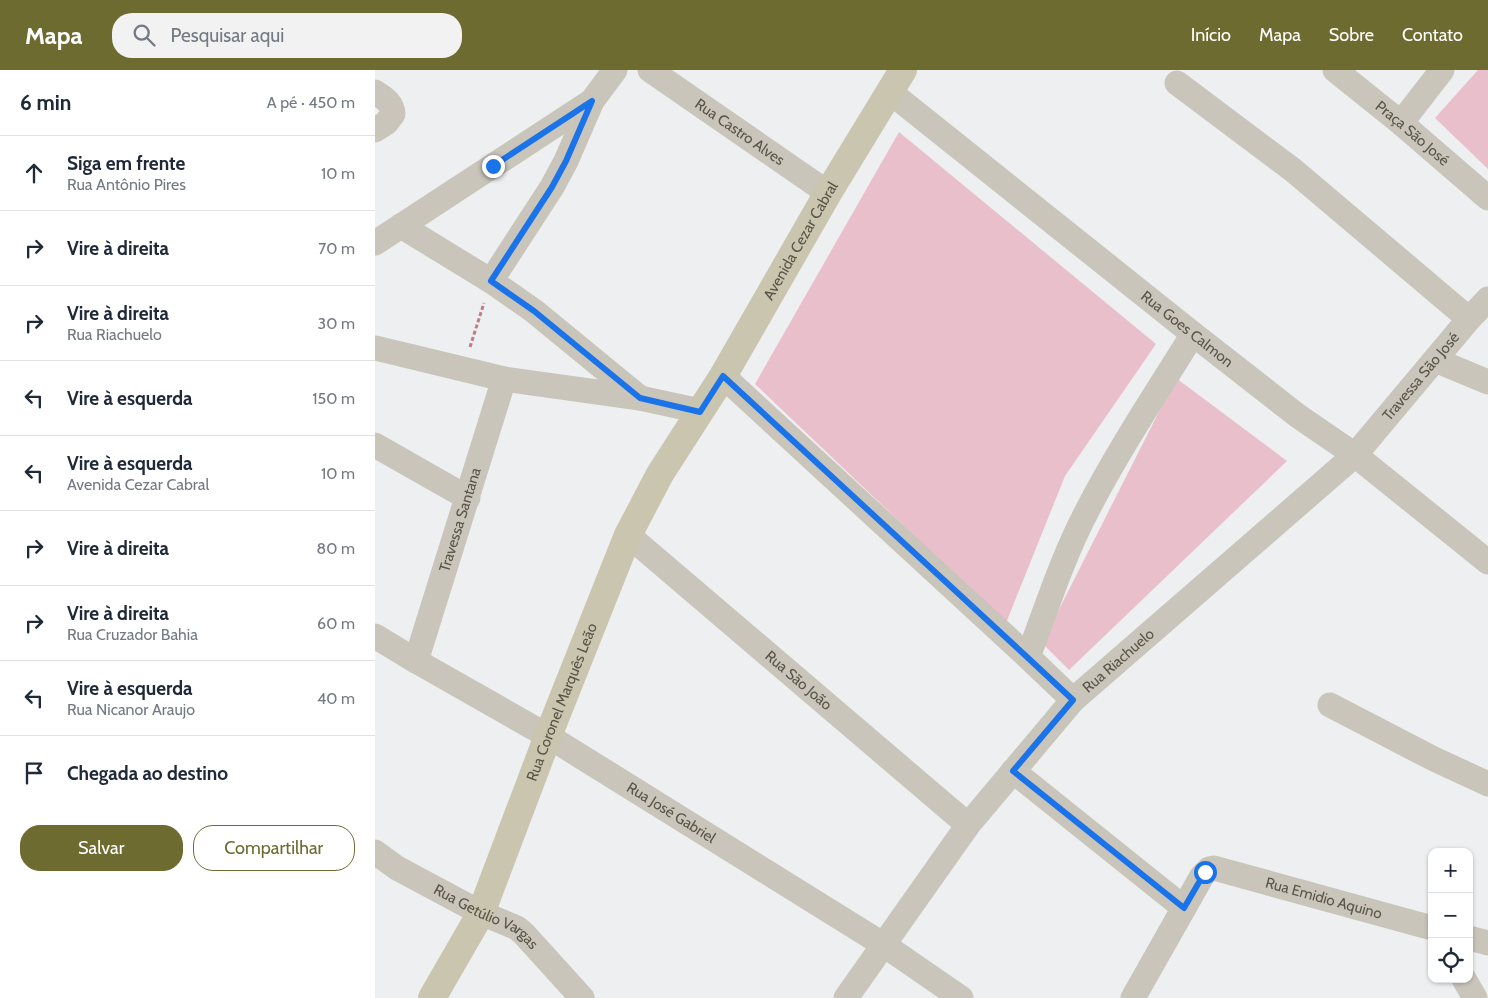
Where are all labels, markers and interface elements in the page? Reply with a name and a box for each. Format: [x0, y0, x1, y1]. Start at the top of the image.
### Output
search box [112, 13, 462, 58]
text: Mapa [25, 21, 82, 50]
icon: search [130, 21, 158, 49]
text: Pesquisar aqui [170, 24, 284, 47]
text: Início [1191, 24, 1231, 46]
text: Mapa [1259, 24, 1301, 46]
text: Sobre [1329, 24, 1374, 46]
text: Contato [1402, 24, 1463, 46]
text: 6 min [20, 90, 71, 115]
text: A pé · 450 m [267, 93, 355, 112]
street label: Rua Castro Alves [691, 95, 788, 169]
street label: Praça São José [1372, 97, 1453, 170]
text: Siga em frente [67, 152, 185, 175]
route end [482, 155, 505, 178]
icon: ahead [20, 159, 48, 187]
text: 10 m [321, 164, 355, 183]
text: Rua Antônio Pires [67, 175, 186, 194]
street label: Avenida Cezar Cabral [760, 178, 842, 303]
icon: right [20, 234, 48, 262]
text: Vire à direita [67, 237, 169, 260]
text: 70 m [318, 239, 355, 258]
street label: Rua Goes Calmon [1137, 287, 1237, 371]
text: Vire à direita [67, 302, 169, 325]
icon: right [20, 309, 48, 337]
text: 30 m [318, 314, 355, 333]
text: Rua Riachuelo [67, 325, 162, 344]
street label: Travessa São José [1379, 328, 1463, 424]
icon: left [20, 384, 48, 412]
text: Vire à esquerda [67, 387, 193, 410]
text: 150 m [312, 389, 355, 408]
text: Vire à esquerda [67, 452, 193, 475]
icon: left [20, 459, 48, 487]
text: 10 m [321, 464, 355, 483]
street label: Travessa Santana [435, 465, 485, 574]
text: Avenida Cezar Cabral [67, 475, 209, 494]
icon: right [20, 534, 48, 562]
text: Vire à direita [67, 537, 169, 560]
text: 80 m [317, 539, 355, 558]
text: Vire à direita [67, 602, 169, 625]
icon: right [20, 609, 48, 637]
text: 60 m [317, 614, 355, 633]
street label: Rua Coronel Marquês Leão [523, 620, 601, 784]
text: Rua Cruzador Bahia [67, 625, 198, 644]
street label: Rua Riachuelo [1079, 625, 1158, 697]
street label: Rua São João [761, 647, 836, 714]
text: Vire à esquerda [67, 677, 193, 700]
icon: left [20, 684, 48, 712]
text: 40 m [317, 689, 355, 708]
text: Rua Nicanor Araujo [67, 700, 195, 719]
icon: arrive [20, 759, 48, 787]
text: Chegada ao destino [67, 762, 228, 785]
street label: Rua José Gabriel [624, 778, 719, 847]
button: Salvar [20, 825, 183, 871]
button: Compartilhar [193, 825, 355, 871]
map controls [1428, 848, 1473, 983]
button: + [1428, 848, 1473, 893]
route start [1194, 861, 1217, 884]
street label: Rua Emidio Aquino [1263, 874, 1384, 923]
street label: Rua Getúlio Vargas [431, 880, 542, 953]
button: − [1428, 893, 1473, 938]
button: locate [1428, 938, 1473, 983]

